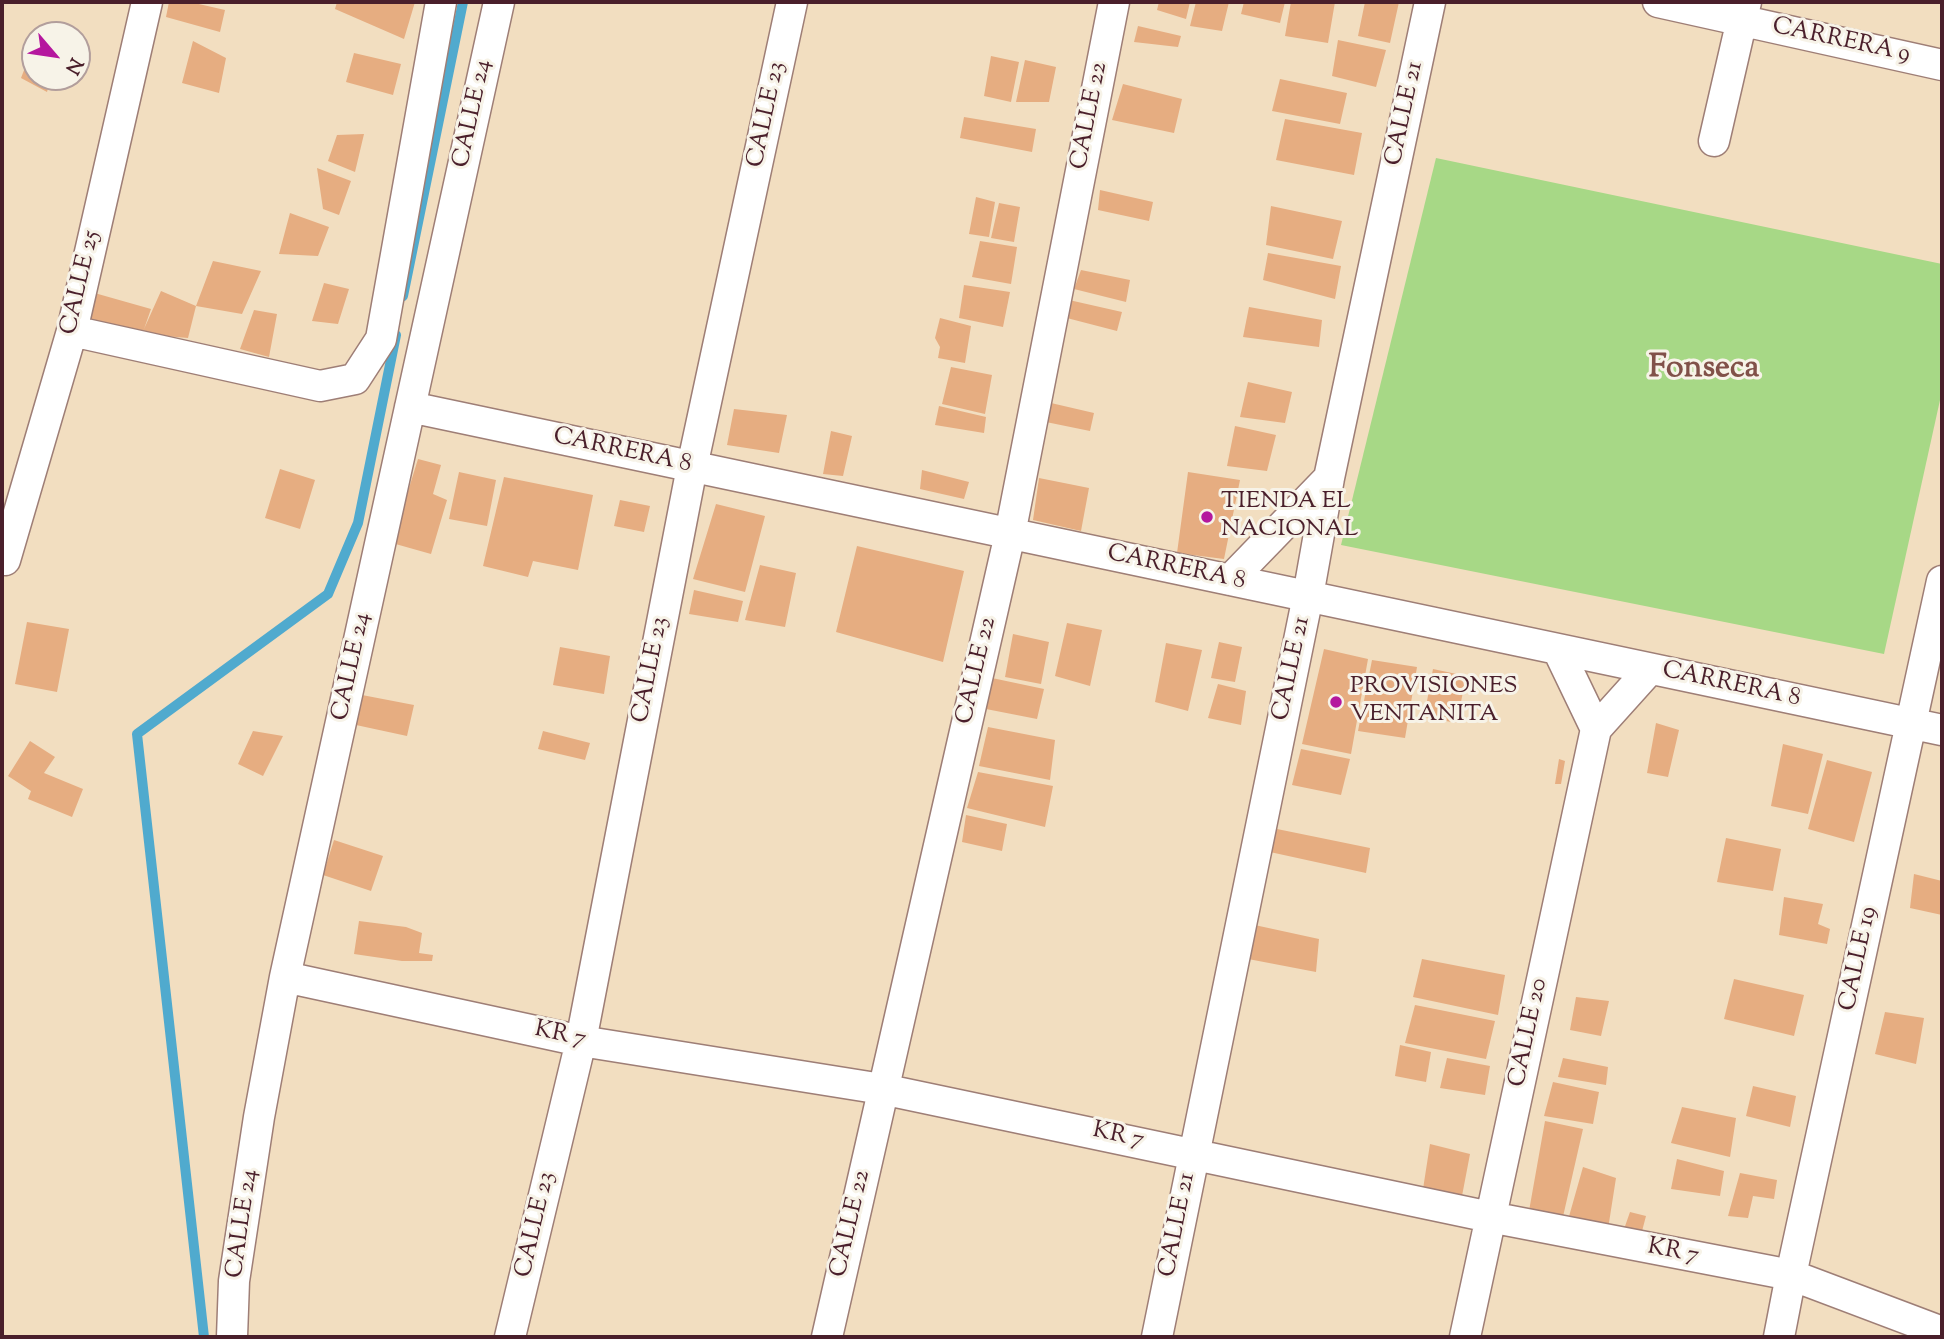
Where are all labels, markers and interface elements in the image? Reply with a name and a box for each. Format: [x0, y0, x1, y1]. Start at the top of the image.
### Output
street label: CARRERA 9 [1769, 13, 1913, 71]
north arrow [21, 21, 91, 91]
text: N [58, 52, 89, 79]
street label: CALLE 24 [449, 57, 499, 171]
street label: CALLE 21 [1381, 59, 1431, 169]
street label: CALLE 23 [743, 60, 793, 170]
street label: CALLE 22 [1066, 60, 1116, 172]
street label: CALLE 25 [56, 228, 108, 338]
district label: Fonseca [1649, 352, 1759, 390]
street label: CARRERA 8 [550, 423, 694, 481]
place label: TIENDA EL NACIONAL [1221, 489, 1358, 545]
marker: TIENDA EL NACIONAL [1199, 509, 1215, 525]
street label: CARRERA 8 [1104, 540, 1248, 598]
street label: CALLE 24 [328, 610, 378, 724]
street label: CALLE 21 [1268, 614, 1318, 724]
street label: CALLE 23 [628, 615, 676, 725]
street label: CALLE 22 [952, 615, 1004, 727]
street label: CARRERA 8 [1659, 657, 1803, 715]
place label: PROVISIONES VENTANITA [1350, 674, 1517, 730]
marker: PROVISIONES VENTANITA [1328, 694, 1344, 710]
street label: CALLE 19 [1835, 904, 1885, 1014]
street label: CALLE 20 [1504, 976, 1556, 1090]
street label: KR 7 [532, 1017, 588, 1055]
street label: KR 7 [1090, 1118, 1146, 1156]
street label: CALLE 24 [222, 1168, 266, 1280]
street label: CALLE 22 [826, 1168, 878, 1280]
street label: CALLE 23 [511, 1169, 563, 1281]
street label: CALLE 21 [1155, 1170, 1203, 1280]
street label: KR 7 [1645, 1234, 1701, 1272]

